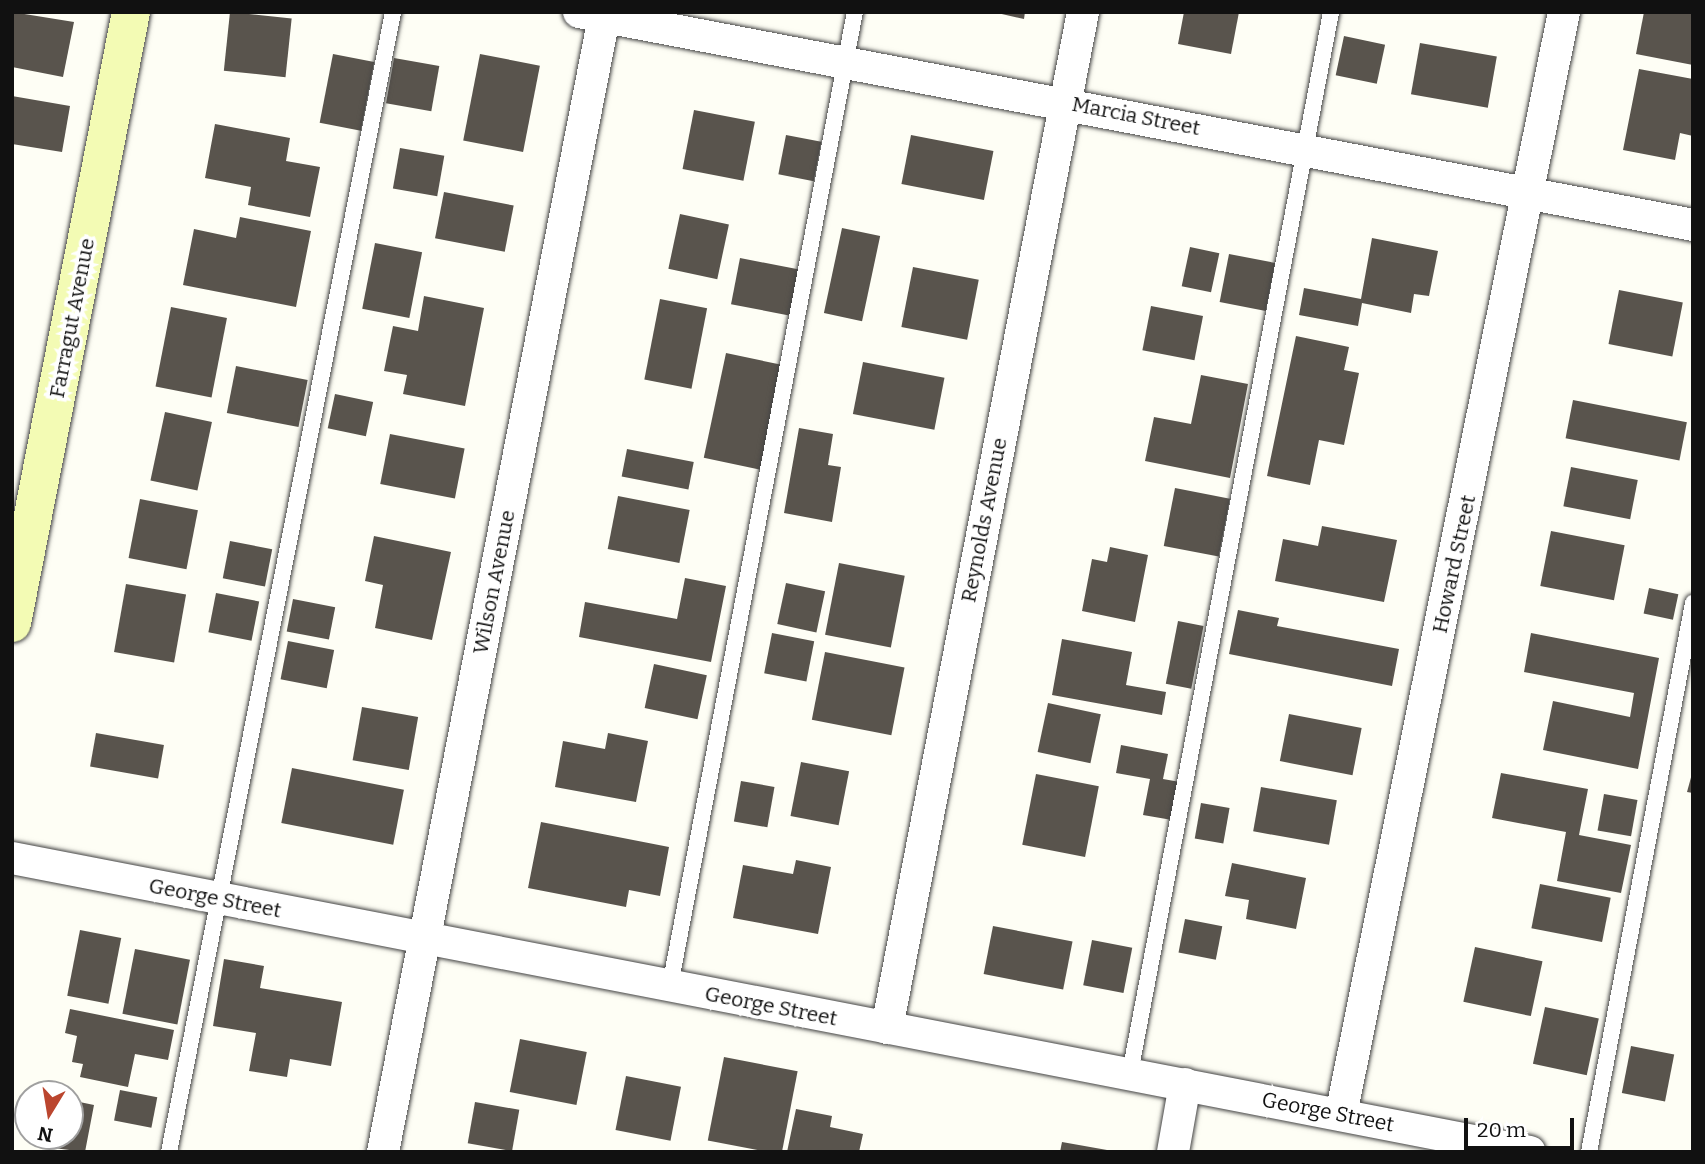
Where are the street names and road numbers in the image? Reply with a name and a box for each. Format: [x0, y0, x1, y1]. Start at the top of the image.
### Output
street label: Marcia Street [1070, 91, 1202, 141]
street label: Farragut Avenue [44, 236, 100, 400]
street label: Reynolds Avenue [956, 435, 1012, 605]
street label: Howard Street [1427, 493, 1481, 635]
street label: Wilson Avenue [468, 508, 520, 656]
street label: George Street [147, 873, 283, 923]
street label: George Street [703, 981, 839, 1031]
street label: George Street [1260, 1087, 1396, 1137]

